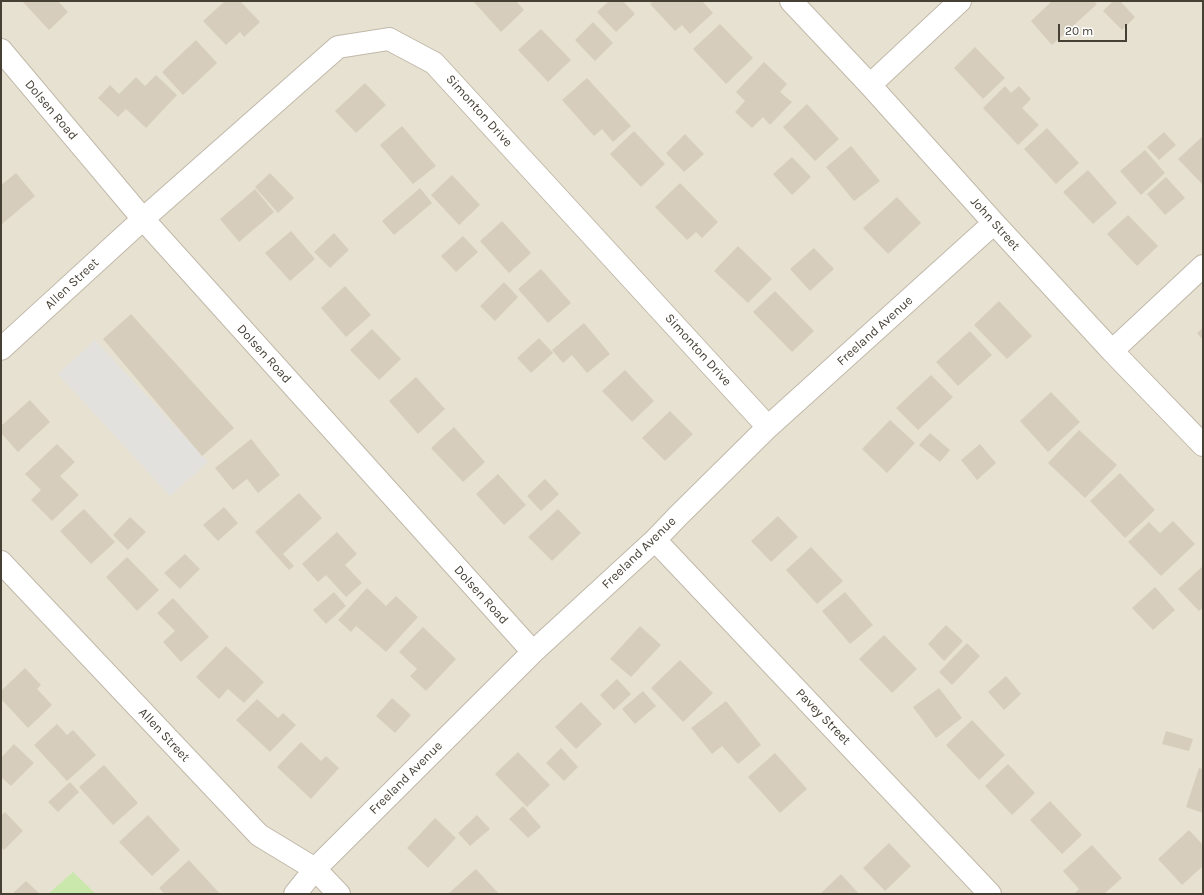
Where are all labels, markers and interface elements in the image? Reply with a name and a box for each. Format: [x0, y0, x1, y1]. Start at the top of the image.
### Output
scale bar [1060, 16, 1129, 42]
text: 20 m [1065, 24, 1093, 38]
street label: Simonton Drive [442, 72, 516, 150]
street label: Dolsen Road [21, 77, 81, 143]
street label: John Street [967, 194, 1023, 254]
street label: Allen Street [42, 255, 102, 313]
street label: Freeland Avenue [834, 293, 916, 369]
street label: Simonton Drive [661, 311, 735, 389]
street label: Dolsen Road [234, 321, 294, 387]
street label: Freeland Avenue [599, 514, 679, 592]
street label: Dolsen Road [451, 562, 511, 628]
street label: Pavey Street [792, 686, 854, 748]
street label: Allen Street [135, 705, 193, 765]
street label: Freeland Avenue [366, 738, 446, 818]

